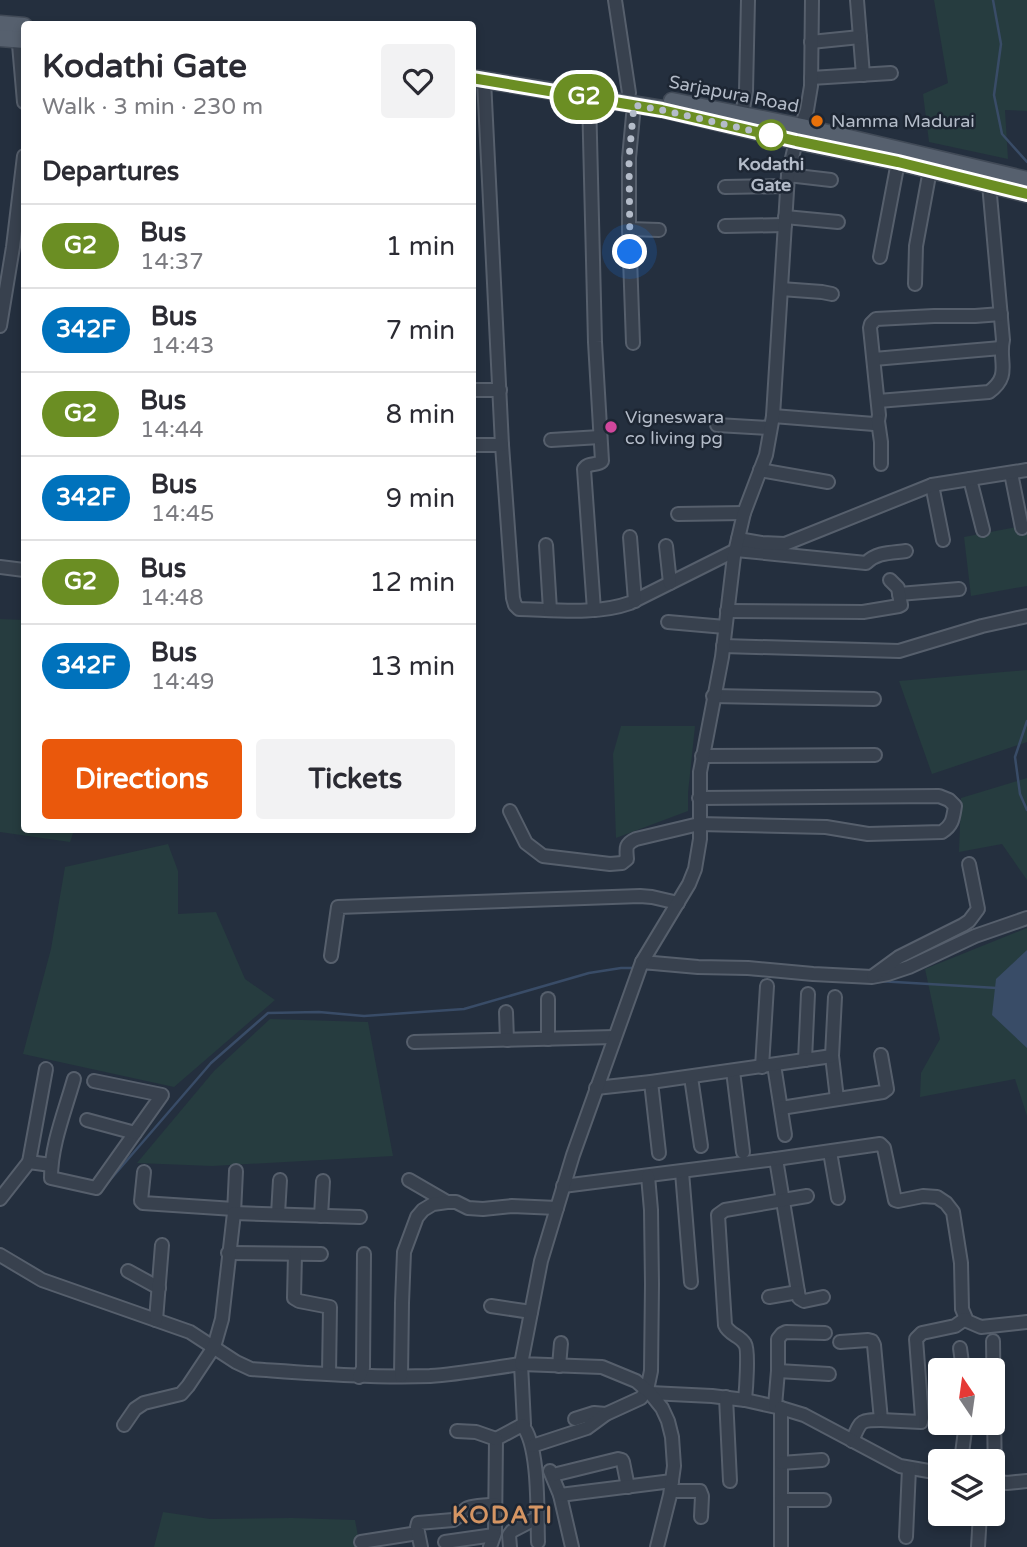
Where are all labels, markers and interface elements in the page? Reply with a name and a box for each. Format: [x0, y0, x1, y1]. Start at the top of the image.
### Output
button: heart [381, 44, 455, 118]
text: Kodathi Gate [42, 47, 247, 86]
street label: Sarjapura Road [667, 71, 801, 117]
line badge: G2 [552, 74, 616, 120]
text: G2 [567, 82, 601, 111]
text: Walk · 3 min · 230 m [42, 93, 263, 121]
place label: Namma Madurai [831, 110, 975, 132]
marker: Namma Madurai [809, 113, 825, 129]
marker: Kodathi Gate [756, 120, 786, 150]
place label: Kodathi Gate [738, 153, 804, 196]
text: Departures [42, 156, 179, 187]
text: Bus [140, 217, 186, 248]
text: G2 [64, 231, 97, 260]
text: 1 min [386, 231, 455, 262]
your location [612, 234, 647, 269]
text: 14:37 [140, 248, 204, 276]
text: Bus [151, 301, 197, 332]
text: 342F [56, 315, 116, 344]
text: 7 min [386, 315, 455, 346]
text: 14:43 [151, 332, 215, 360]
text: Bus [140, 385, 186, 416]
text: G2 [64, 399, 97, 428]
text: 8 min [386, 399, 455, 430]
place label: Vigneswara co living pg [625, 406, 724, 449]
text: 14:44 [140, 416, 204, 444]
marker: Vigneswara co living pg [603, 419, 619, 435]
text: Bus [151, 469, 197, 500]
text: 342F [56, 483, 116, 512]
text: 9 min [386, 483, 455, 514]
text: 14:45 [151, 500, 215, 528]
text: Bus [140, 553, 186, 584]
text: G2 [64, 567, 97, 596]
text: 12 min [369, 567, 455, 598]
text: 14:48 [140, 584, 204, 612]
text: Bus [151, 637, 197, 668]
text: 342F [56, 651, 116, 680]
text: 13 min [369, 651, 455, 682]
text: 14:49 [151, 668, 215, 696]
button: Directions [42, 739, 242, 819]
button: Tickets [256, 739, 455, 819]
north arrow [928, 1358, 1004, 1435]
map controls [928, 1358, 1005, 1526]
button: layers [928, 1449, 1005, 1526]
district label: KODATI [452, 1501, 554, 1530]

